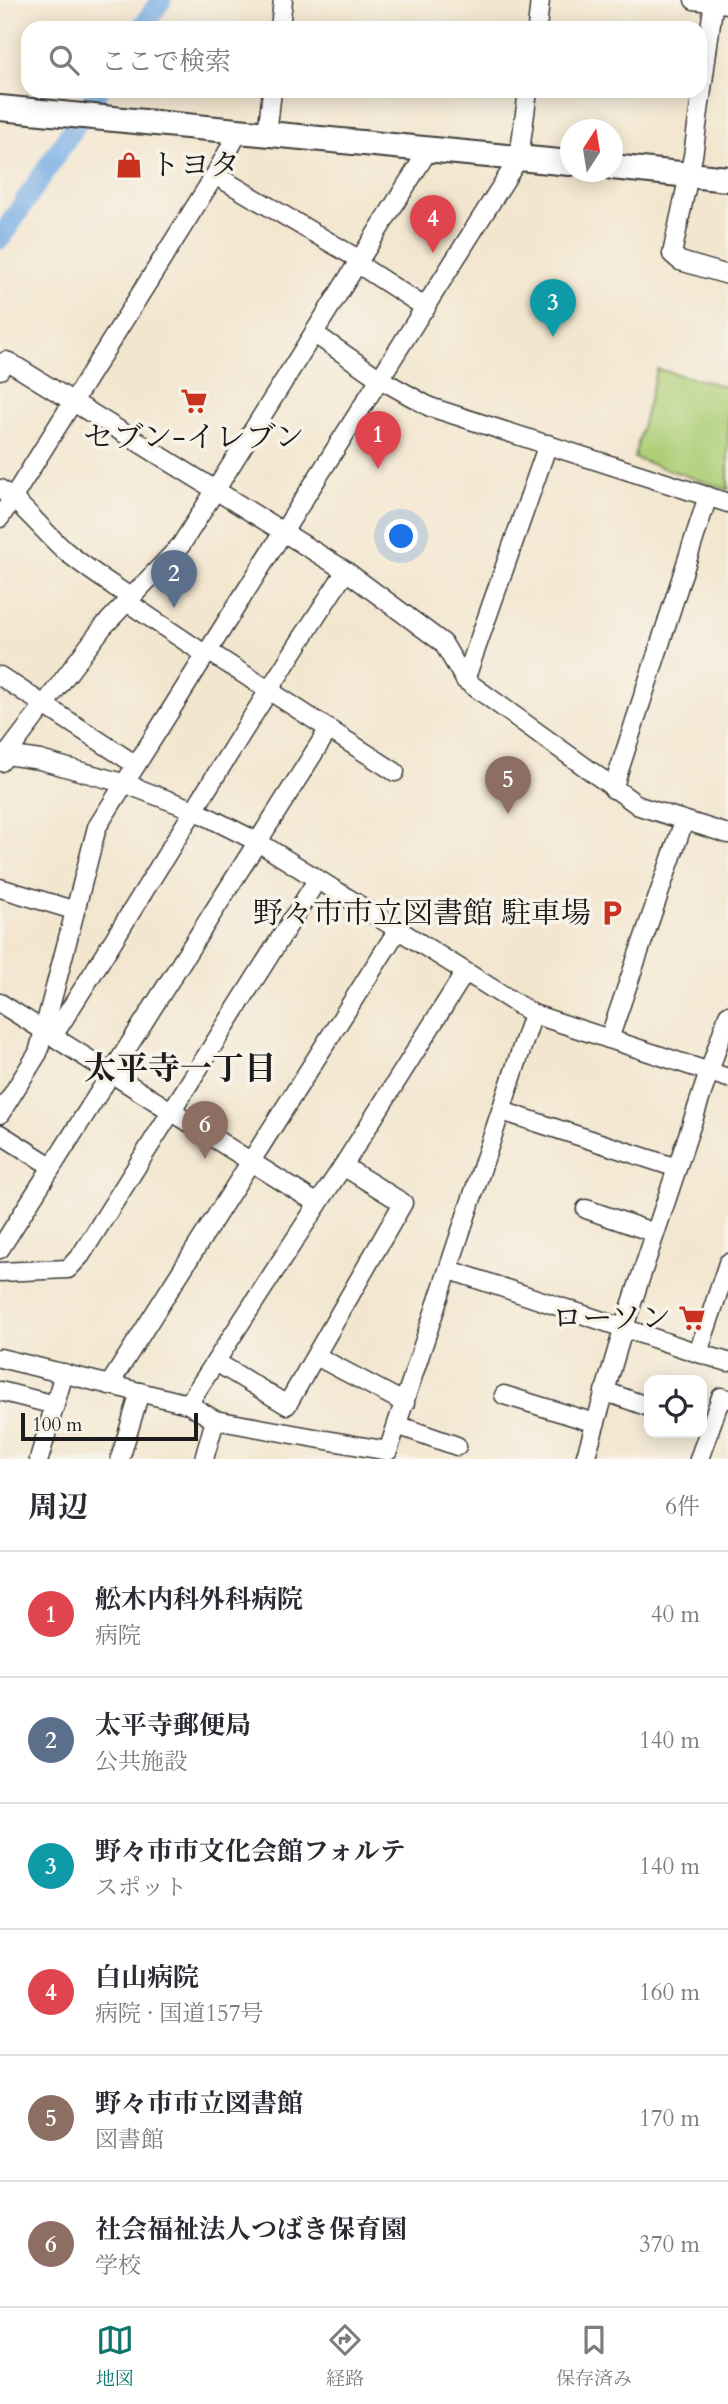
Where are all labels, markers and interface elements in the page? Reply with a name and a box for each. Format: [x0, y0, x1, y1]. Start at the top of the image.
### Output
search box [21, 21, 707, 98]
icon: search [45, 41, 83, 79]
text: ここで検索 [101, 44, 231, 79]
north arrow [560, 119, 623, 182]
place label: トヨタ [150, 145, 240, 186]
shop icon: トヨタ [114, 150, 144, 180]
pin: 4 [410, 195, 456, 253]
pin: 3 [530, 279, 576, 337]
supermarket icon: セブン-イレブン [179, 386, 209, 416]
pin: 1 [355, 411, 401, 469]
place label: セブン-イレブン [84, 417, 304, 458]
your location [384, 519, 418, 553]
pin: 2 [151, 550, 197, 608]
pin: 5 [485, 756, 531, 814]
place label: 野々市市立図書館 駐車場 [253, 893, 591, 934]
parking icon: 野々市市立図書館 駐車場 [597, 898, 627, 928]
district label: 太平寺一丁目 [84, 1047, 276, 1091]
pin: 6 [182, 1101, 228, 1159]
place label: ローソン [552, 1298, 671, 1339]
supermarket icon: ローソン [677, 1303, 707, 1333]
map controls [644, 1375, 707, 1438]
button: locate [644, 1375, 707, 1438]
scale bar [21, 1410, 198, 1442]
text: 100 m [32, 1412, 82, 1438]
text: 周辺 [28, 1487, 88, 1528]
text: 6件 [665, 1491, 700, 1522]
text: 舩木内科外科病院 [95, 1582, 303, 1617]
text: 1 [45, 1599, 57, 1630]
text: 40 m [651, 1599, 700, 1630]
text: 病院 [95, 1620, 141, 1651]
text: 太平寺郵便局 [95, 1708, 251, 1743]
text: 2 [45, 1725, 57, 1756]
text: 140 m [639, 1725, 700, 1756]
text: 公共施設 [95, 1746, 187, 1777]
text: 野々市市文化会館フォルテ [95, 1834, 406, 1869]
text: 3 [45, 1851, 57, 1882]
text: 140 m [639, 1851, 700, 1882]
text: スポット [95, 1872, 187, 1903]
text: 白山病院 [95, 1960, 199, 1995]
text: 4 [45, 1977, 57, 2008]
text: 160 m [639, 1977, 700, 2008]
text: 病院 · 国道157号 [95, 1998, 264, 2029]
text: 野々市市立図書館 [95, 2086, 303, 2121]
text: 5 [45, 2103, 57, 2134]
text: 170 m [639, 2103, 700, 2134]
text: 図書館 [95, 2124, 164, 2155]
text: 社会福祉法人つばき保育園 [95, 2212, 407, 2247]
text: 6 [45, 2229, 57, 2260]
text: 370 m [639, 2229, 700, 2260]
text: 学校 [95, 2250, 141, 2281]
tab: 地図 [96, 2321, 134, 2392]
tab: 経路 [326, 2321, 364, 2392]
tab: 保存済み [556, 2321, 632, 2392]

